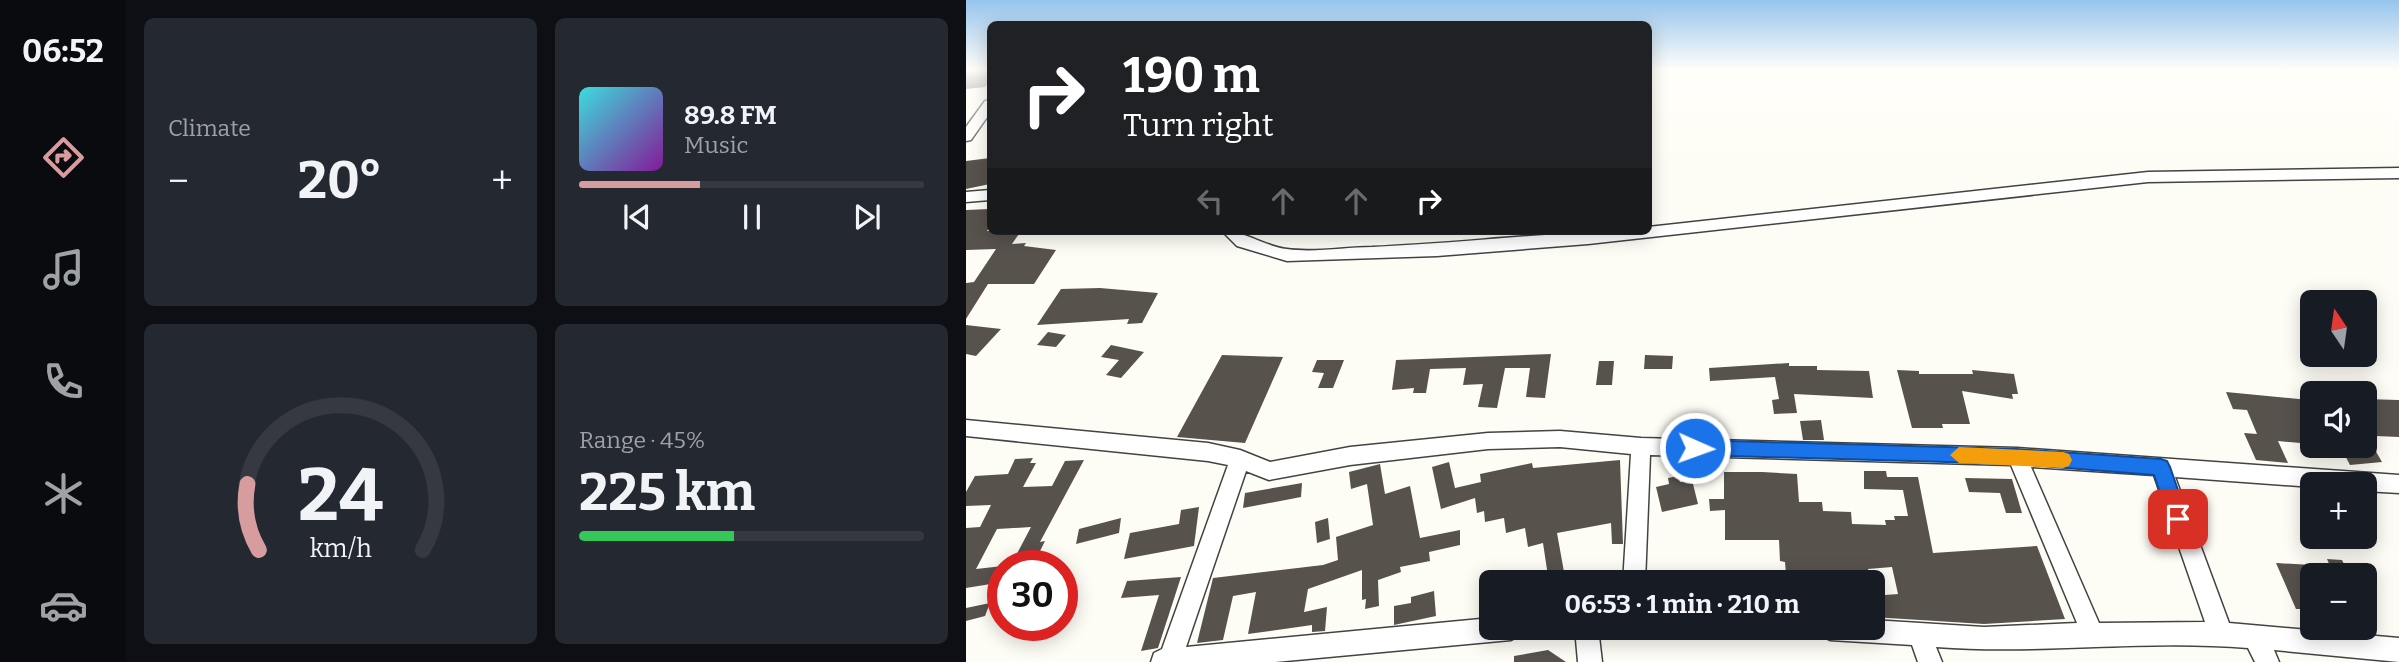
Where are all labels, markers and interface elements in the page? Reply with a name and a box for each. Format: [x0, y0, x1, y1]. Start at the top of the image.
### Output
text: 06:52 [22, 32, 104, 70]
text: 190 m [1123, 46, 1260, 105]
icon: right [1008, 49, 1099, 140]
text: 89.8 FM [684, 100, 777, 131]
text: Turn right [1123, 106, 1274, 144]
text: Climate [168, 114, 251, 142]
text: Music [684, 131, 748, 159]
icon: directions [39, 133, 88, 182]
text: 20° [298, 149, 382, 212]
text: − [168, 158, 189, 204]
text: + [491, 158, 513, 204]
icon: left [1191, 182, 1229, 220]
icon: ahead [1264, 182, 1302, 220]
icon: ahead [1337, 182, 1375, 220]
icon: right [1410, 182, 1448, 220]
icon: previous [618, 198, 656, 236]
icon: pause [733, 198, 771, 236]
icon: next [848, 198, 886, 236]
icon: music [39, 245, 88, 294]
north arrow [2300, 290, 2376, 368]
map controls [2300, 290, 2377, 640]
icon: phone [39, 357, 88, 406]
button: sound [2300, 381, 2377, 458]
position arrow [1658, 411, 1732, 485]
text: Range · 45% [579, 426, 705, 454]
text: 24 [298, 452, 383, 539]
text: 225 km [579, 461, 755, 524]
icon: climate [39, 469, 88, 518]
button: + [2300, 472, 2377, 549]
pin [2148, 489, 2208, 549]
icon: arrive [2159, 500, 2197, 538]
text: km/h [310, 534, 372, 564]
speed limit sign: 30 [987, 550, 1078, 641]
button: − [2300, 563, 2377, 640]
icon: car [39, 581, 88, 630]
text: 06:53 · 1 min · 210 m [1565, 589, 1799, 620]

